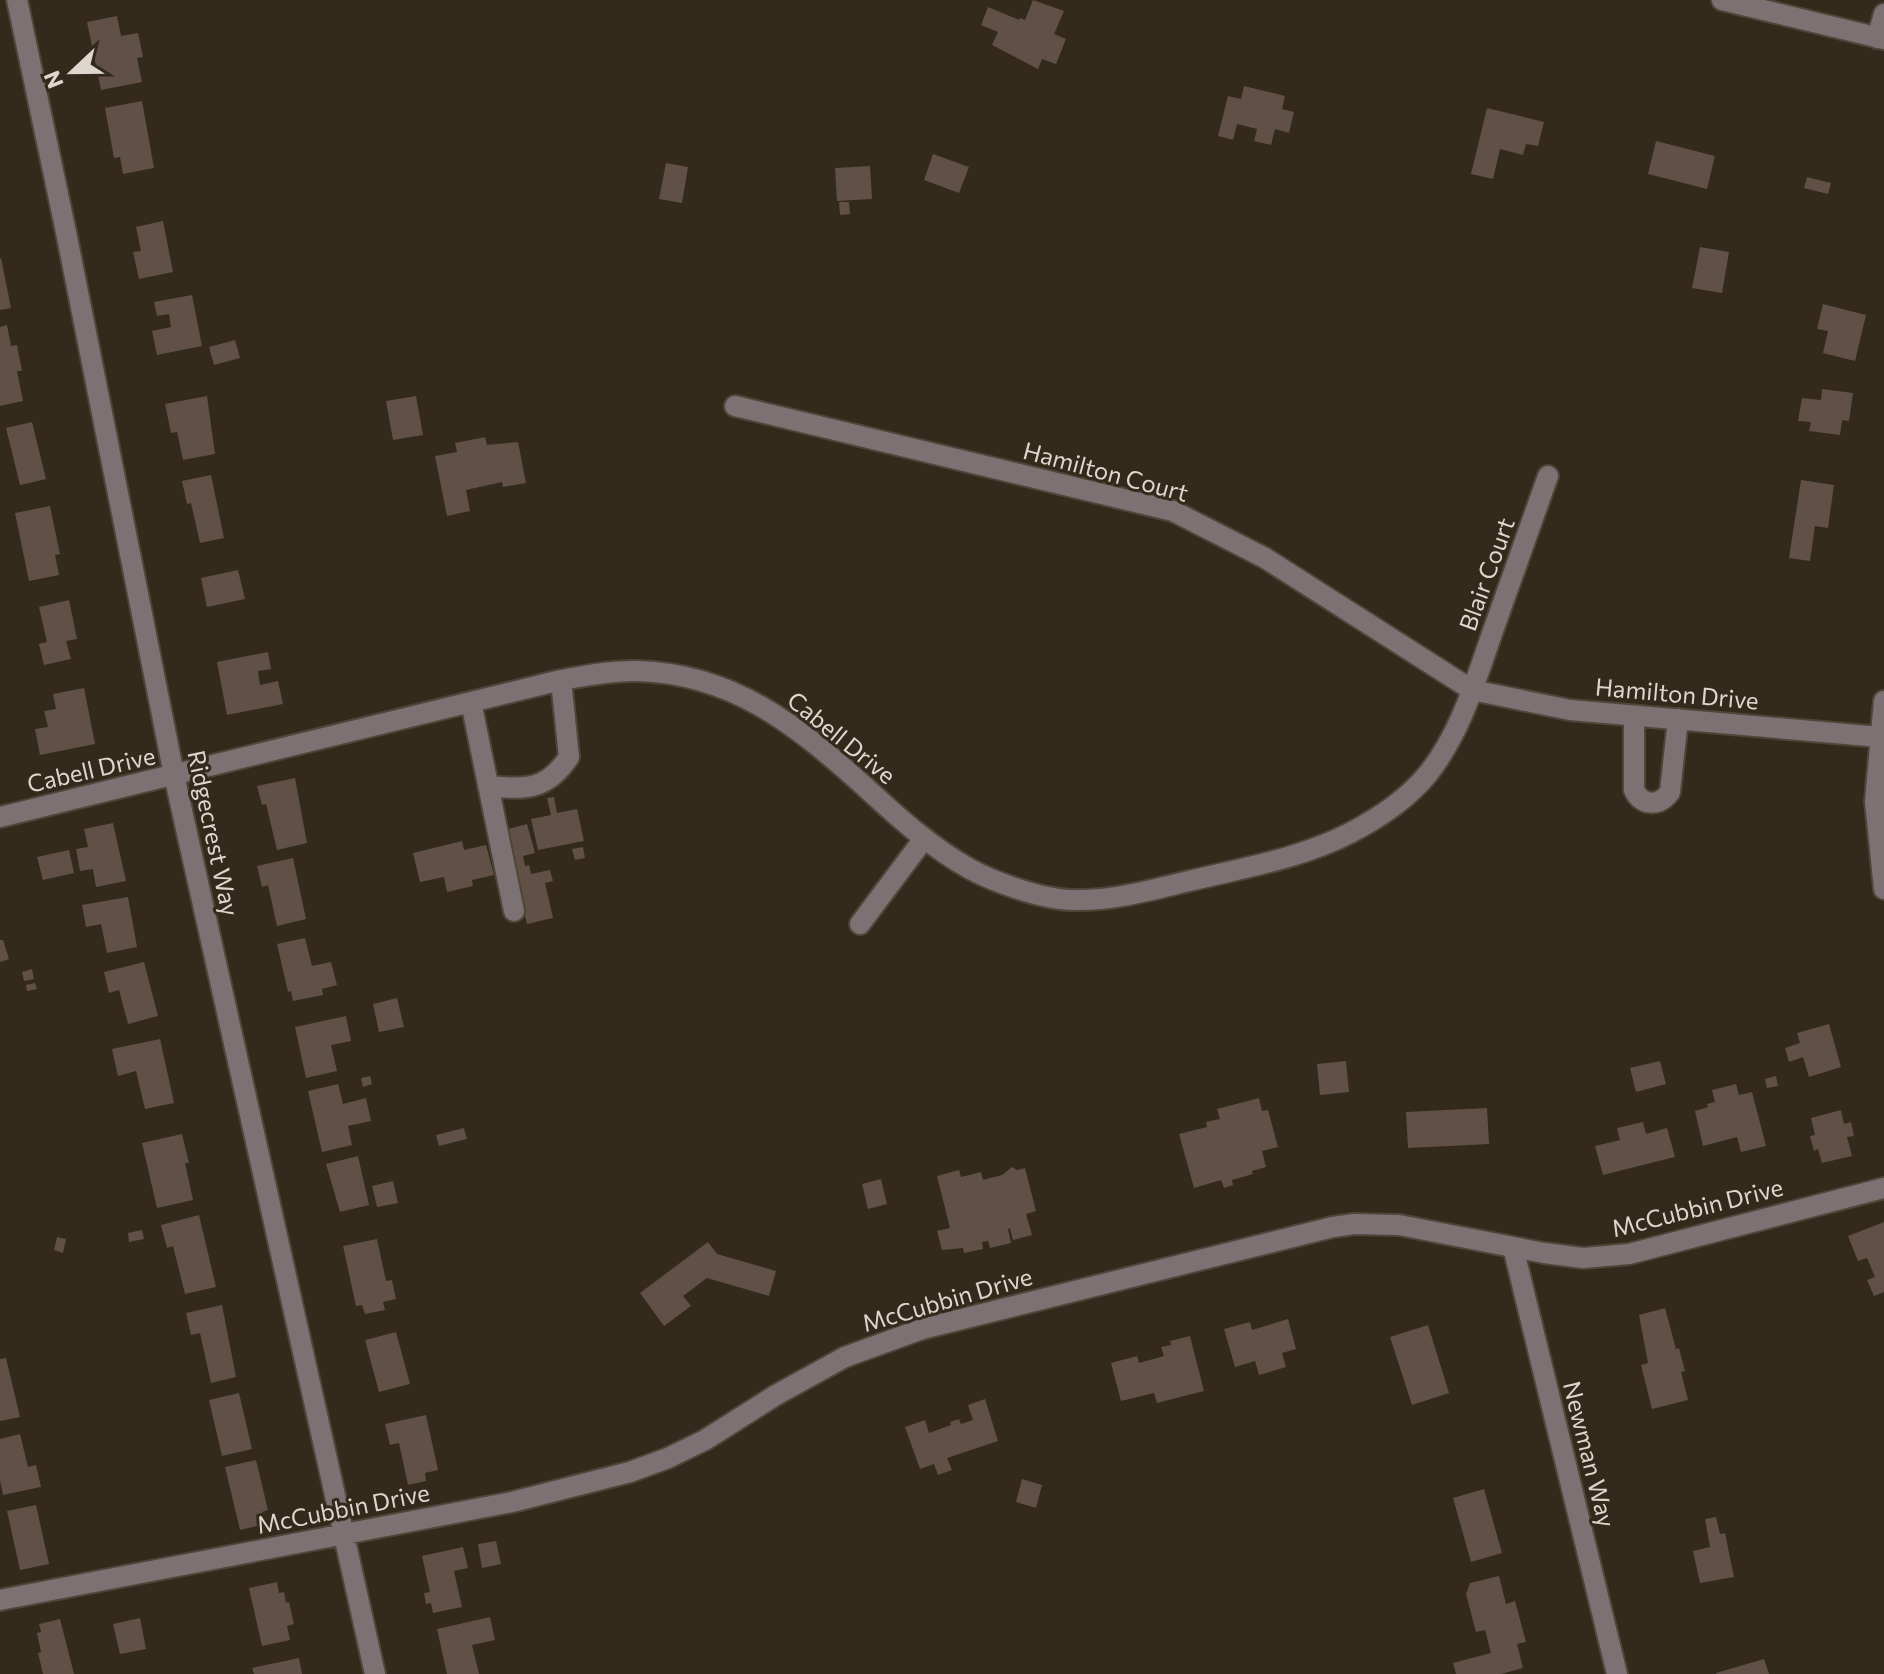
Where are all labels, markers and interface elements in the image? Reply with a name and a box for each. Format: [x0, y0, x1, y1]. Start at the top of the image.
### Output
north arrow [32, 32, 112, 112]
text: N [37, 67, 69, 92]
street label: Hamilton Court [1020, 435, 1192, 507]
street label: Blair Court [1452, 513, 1520, 634]
street label: Hamilton Drive [1594, 671, 1760, 715]
street label: Cabell Drive [782, 685, 902, 789]
street label: Cabell Drive [24, 740, 158, 798]
street label: Ridgecrest Way [182, 748, 246, 918]
street label: McCubbin Drive [1608, 1172, 1786, 1242]
street label: McCubbin Drive [859, 1261, 1035, 1337]
street label: Newman Way [1558, 1378, 1622, 1530]
street label: McCubbin Drive [254, 1477, 432, 1539]

